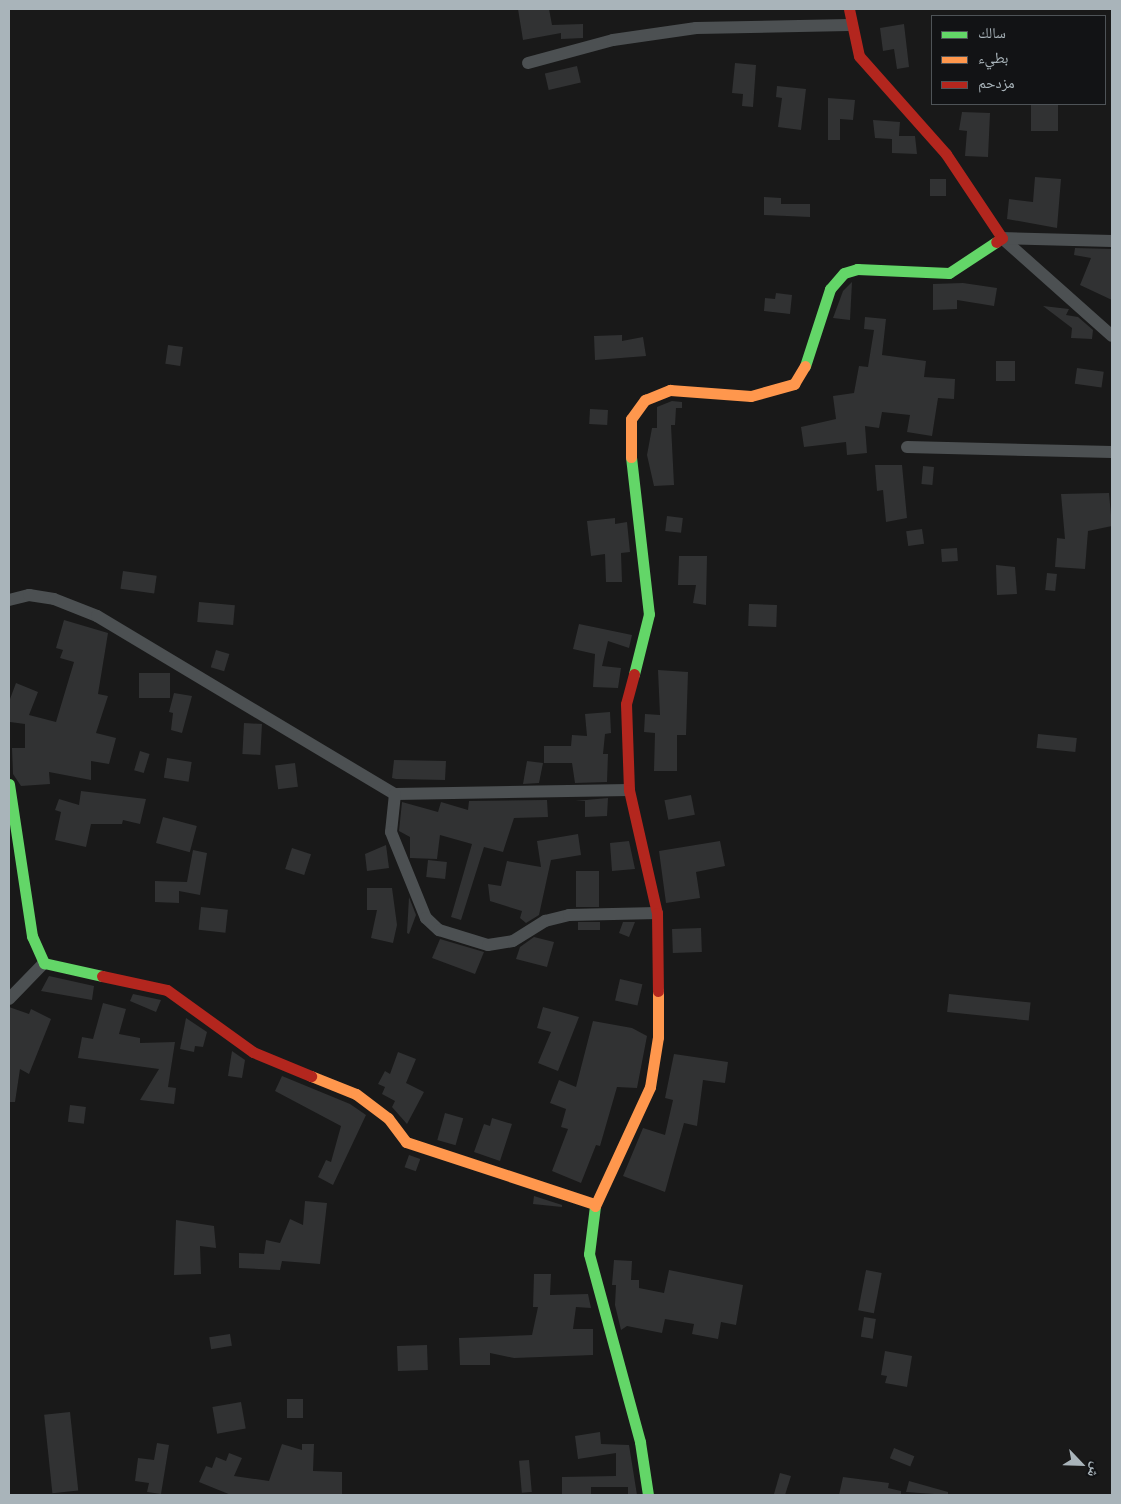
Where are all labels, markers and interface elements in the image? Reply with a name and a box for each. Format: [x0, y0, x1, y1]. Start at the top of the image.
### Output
legend [931, 15, 1106, 105]
text: سالك [978, 23, 1006, 42]
text: بطيء [978, 48, 1008, 67]
text: مزدحم [978, 73, 1015, 92]
north arrow [1056, 1439, 1106, 1489]
text: ش [1083, 1460, 1106, 1481]

